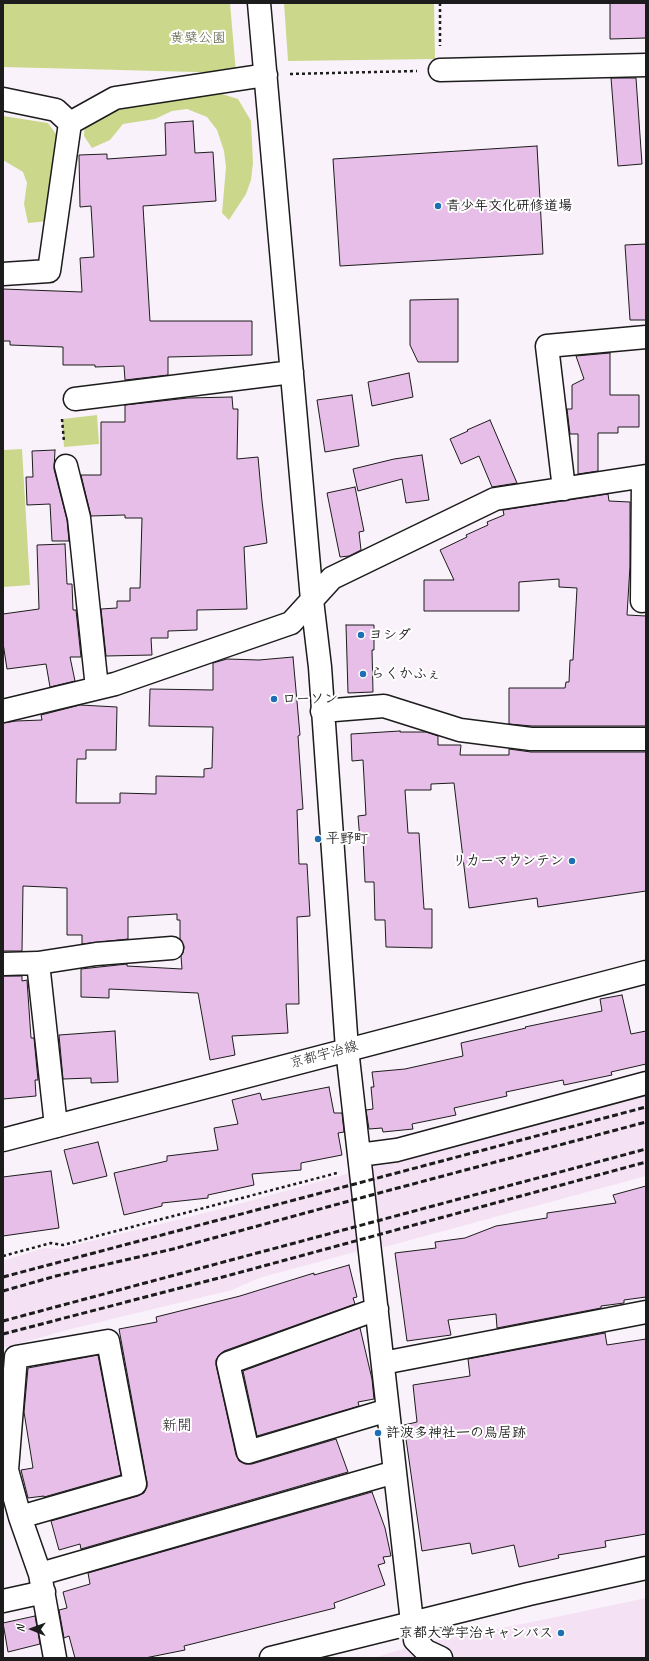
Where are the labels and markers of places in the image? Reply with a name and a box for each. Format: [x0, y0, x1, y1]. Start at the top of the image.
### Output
place label: 青少年文化研修道場 [446, 198, 572, 214]
marker: 青少年文化研修道場 [433, 201, 443, 211]
place label: ヨシダ [369, 627, 411, 643]
marker: ヨシダ [356, 630, 366, 640]
place label: らくかふぇ [371, 666, 441, 682]
marker: らくかふぇ [358, 669, 368, 679]
place label: ローソン [282, 691, 338, 707]
marker: ローソン [269, 694, 279, 704]
place label: 平野町 [326, 831, 368, 847]
marker: 平野町 [313, 834, 323, 844]
place label: リカーマウンテン [452, 853, 564, 869]
marker: リカーマウンテン [567, 856, 577, 866]
place label: 許波多神社一の鳥居跡 [386, 1425, 526, 1441]
marker: 許波多神社一の鳥居跡 [373, 1428, 383, 1438]
place label: 京都大学宇治キャンパス [399, 1625, 553, 1641]
marker: 京都大学宇治キャンパス [556, 1628, 566, 1638]

